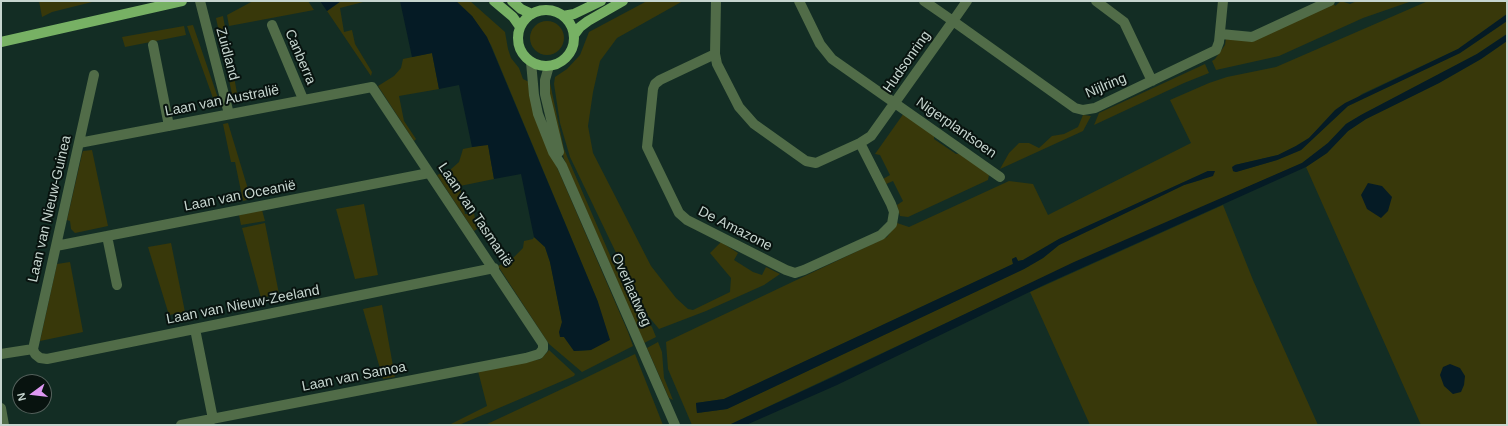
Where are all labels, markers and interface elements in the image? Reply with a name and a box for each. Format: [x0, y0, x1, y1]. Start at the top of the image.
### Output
street label: Zuidland [212, 26, 242, 82]
street label: Canberra [281, 27, 319, 87]
street label: Hudsonring [880, 28, 934, 96]
street label: Nijlring [1083, 70, 1129, 102]
street label: Laan van Australië [163, 82, 281, 120]
street label: Nigerplantsoen [913, 94, 999, 162]
street label: Laan van Nieuw-Guinea [25, 134, 75, 284]
street label: Laan van Tasmanië [434, 160, 516, 270]
street label: Laan van Oceanië [183, 177, 297, 215]
street label: De Amazone [695, 203, 775, 255]
street label: Overlaatweg [607, 251, 655, 329]
street label: Laan van Nieuw-Zeeland [165, 282, 321, 328]
street label: Laan van Samoa [300, 359, 408, 395]
north arrow [12, 374, 52, 414]
text: N [15, 391, 28, 402]

